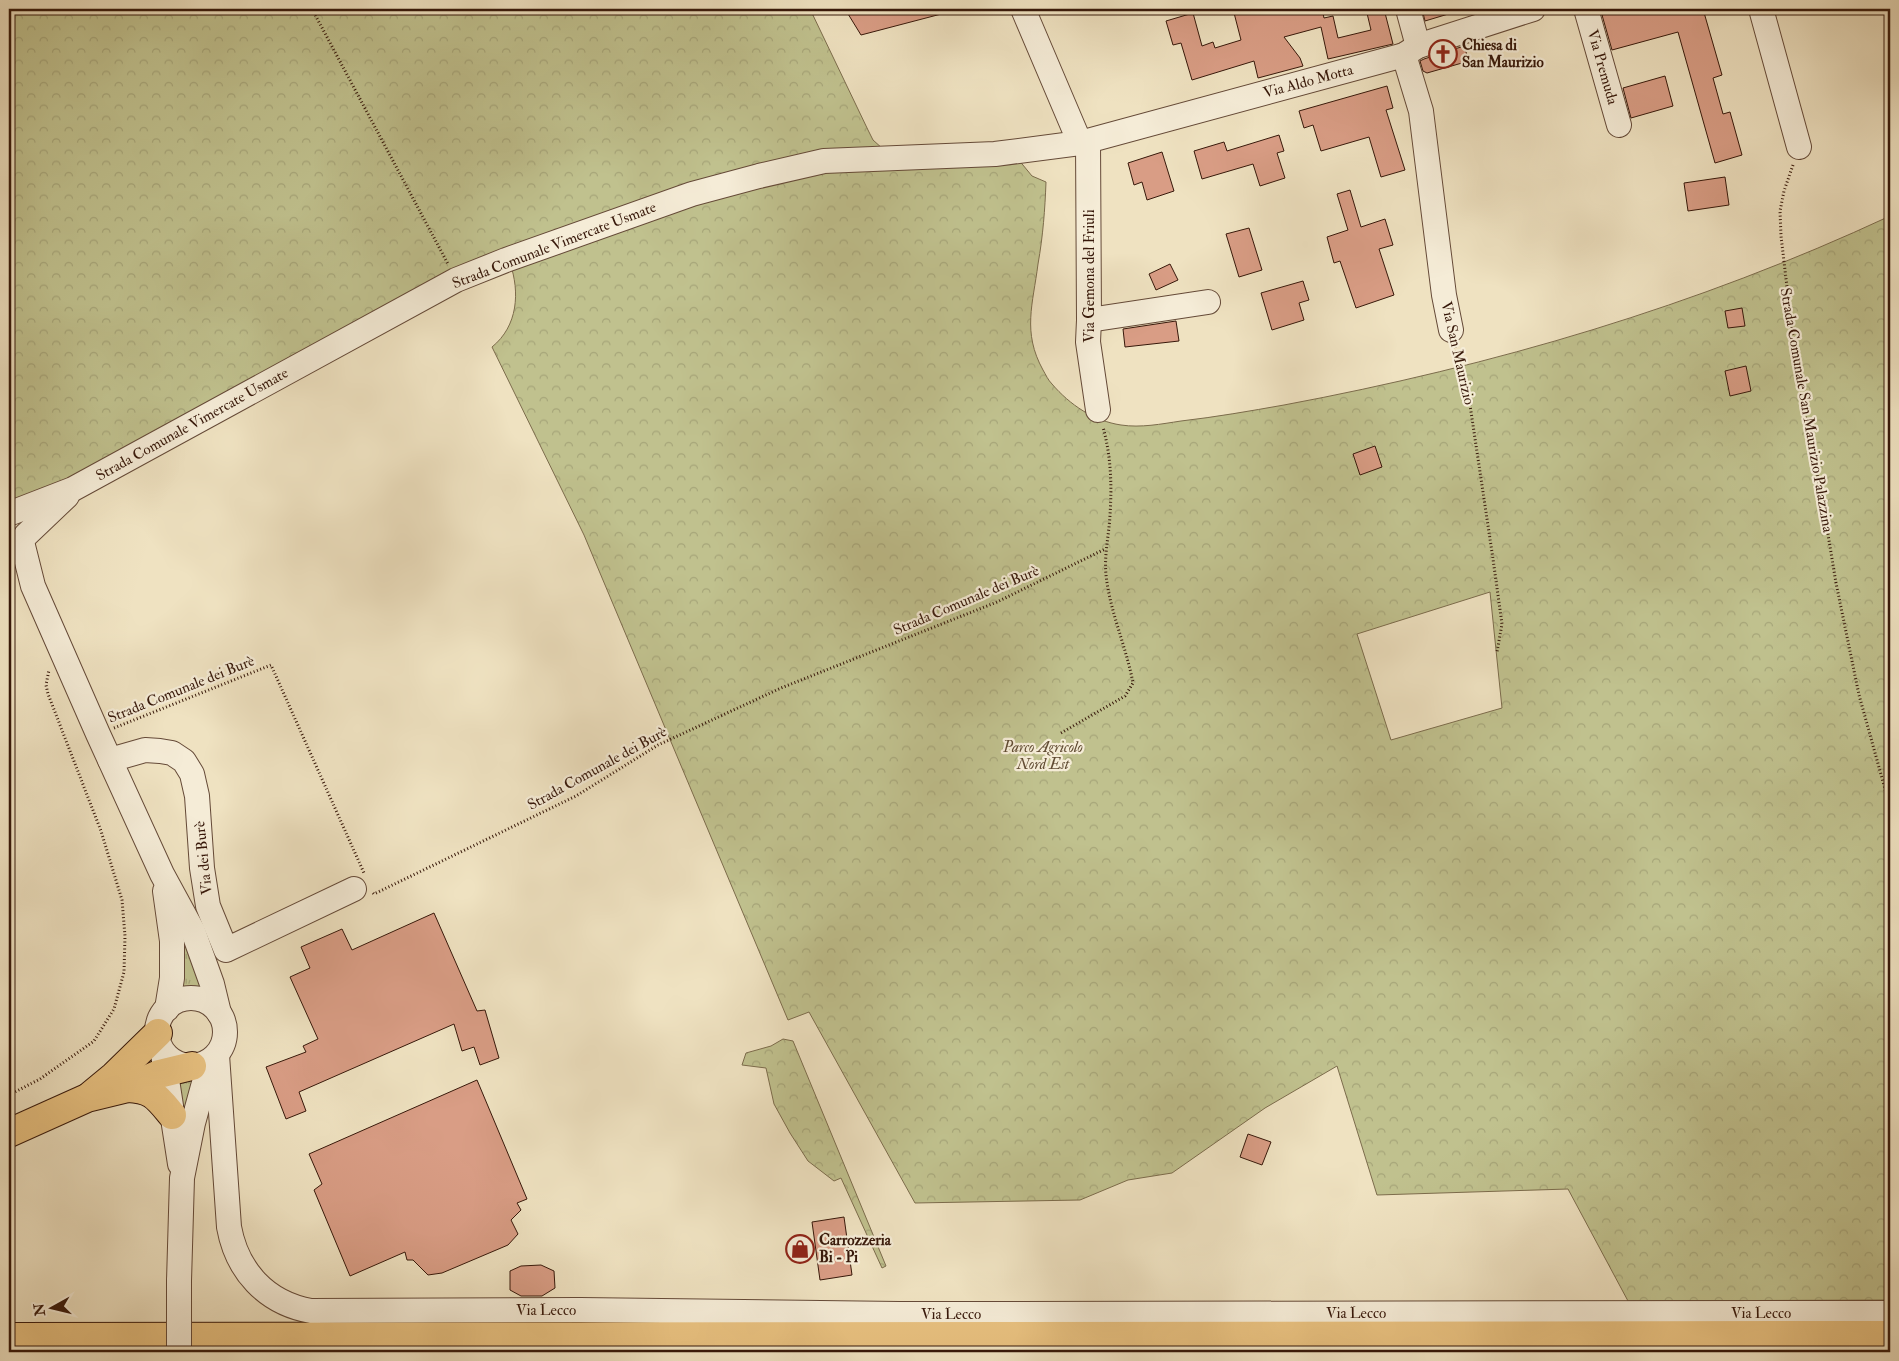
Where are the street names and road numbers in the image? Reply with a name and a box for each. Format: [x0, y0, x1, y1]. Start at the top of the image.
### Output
street label: Via Premuda [1583, 27, 1623, 108]
street label: Via Aldo Motta [1261, 60, 1356, 103]
street label: Strada Comunale Vimercate Usmate [449, 198, 659, 293]
street label: Via Gemona del Friuli [1080, 209, 1099, 343]
street label: Strada Comunale San Maurizio Palazzina [1776, 286, 1838, 535]
street label: Via San Maurizio [1436, 300, 1479, 407]
street label: Strada Comunale Vimercate Usmate [93, 364, 292, 485]
street label: Strada Comunale dei Burè [890, 561, 1042, 640]
street label: Strada Comunale dei Burè [105, 651, 257, 728]
street label: Strada Comunale dei Burè [524, 722, 670, 815]
street label: Via dei Burè [190, 820, 217, 896]
street label: Via Lecco [516, 1301, 576, 1320]
street label: Via Lecco [1326, 1304, 1386, 1323]
street label: Via Lecco [1731, 1304, 1791, 1323]
street label: Via Lecco [921, 1305, 981, 1324]

